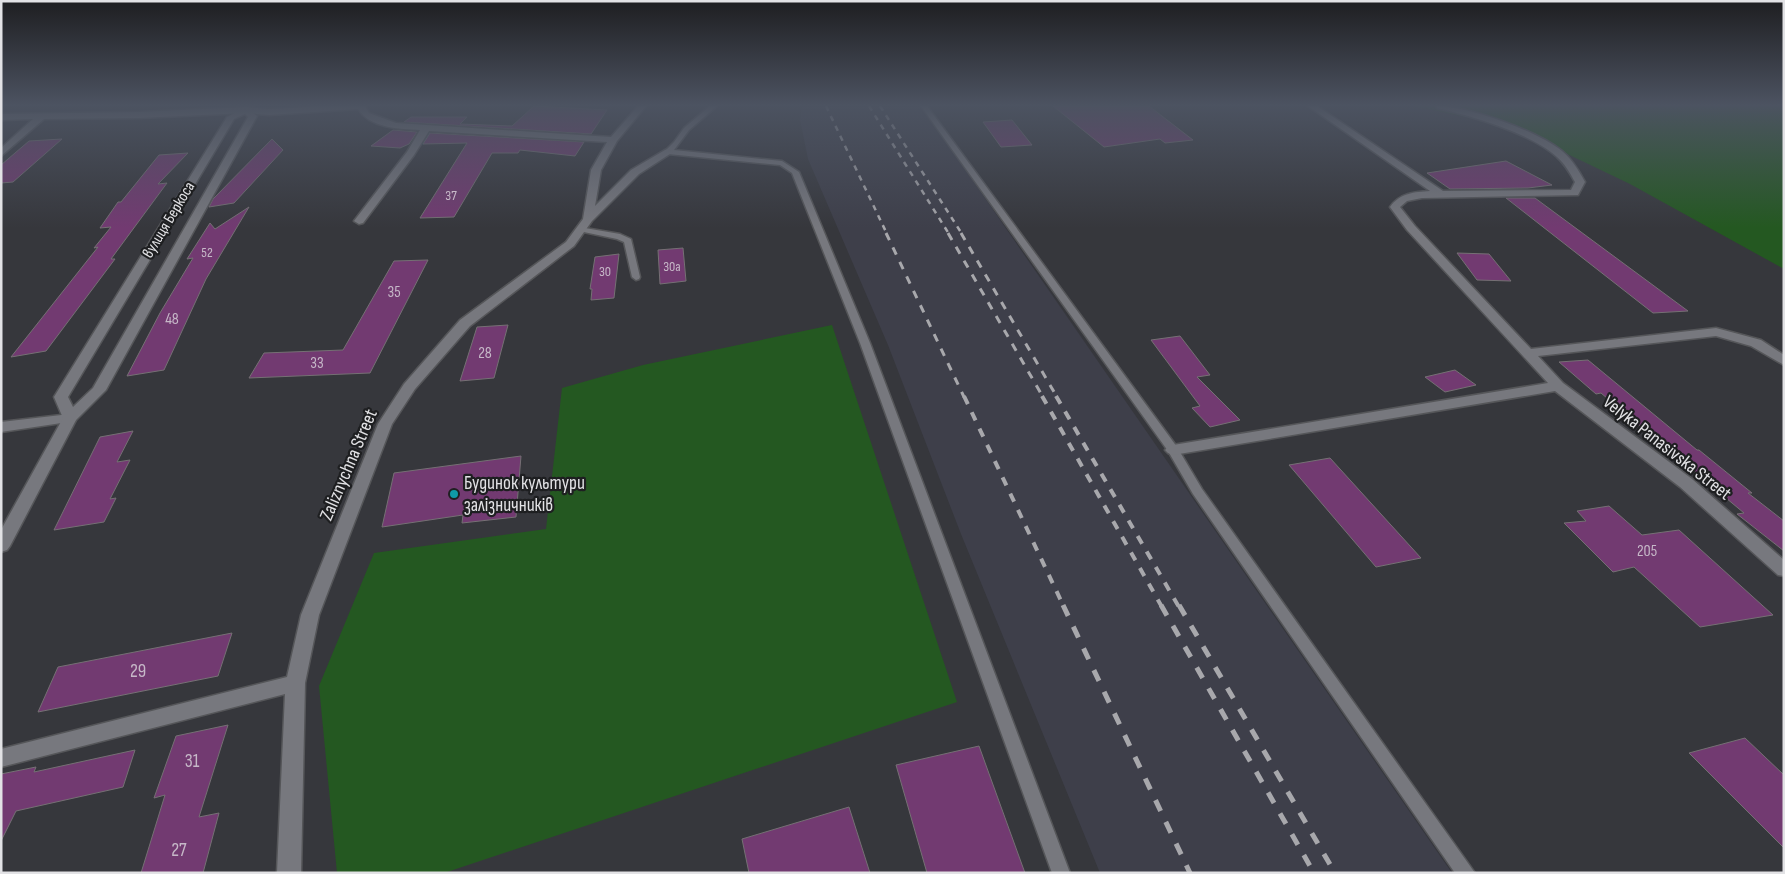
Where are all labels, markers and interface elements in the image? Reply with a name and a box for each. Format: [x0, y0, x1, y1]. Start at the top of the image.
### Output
street label: вулиця Беркоса [139, 178, 199, 262]
house number: 37 [445, 187, 457, 204]
house number: 52 [201, 244, 213, 261]
house number: 30а [663, 258, 681, 275]
house number: 30 [599, 263, 611, 280]
house number: 35 [387, 283, 401, 302]
house number: 48 [165, 310, 179, 329]
house number: 28 [478, 344, 492, 363]
house number: 33 [310, 354, 324, 373]
street label: Velyka Panasivska Street [1598, 391, 1736, 505]
street label: Zaliznychna Street [315, 406, 383, 524]
place label: Будинок культури залізничників [464, 472, 585, 517]
marker: Будинок культури залізничників [448, 488, 460, 500]
house number: 205 [1637, 542, 1657, 561]
house number: 29 [130, 660, 146, 683]
house number: 31 [185, 750, 200, 773]
house number: 27 [171, 839, 187, 862]

